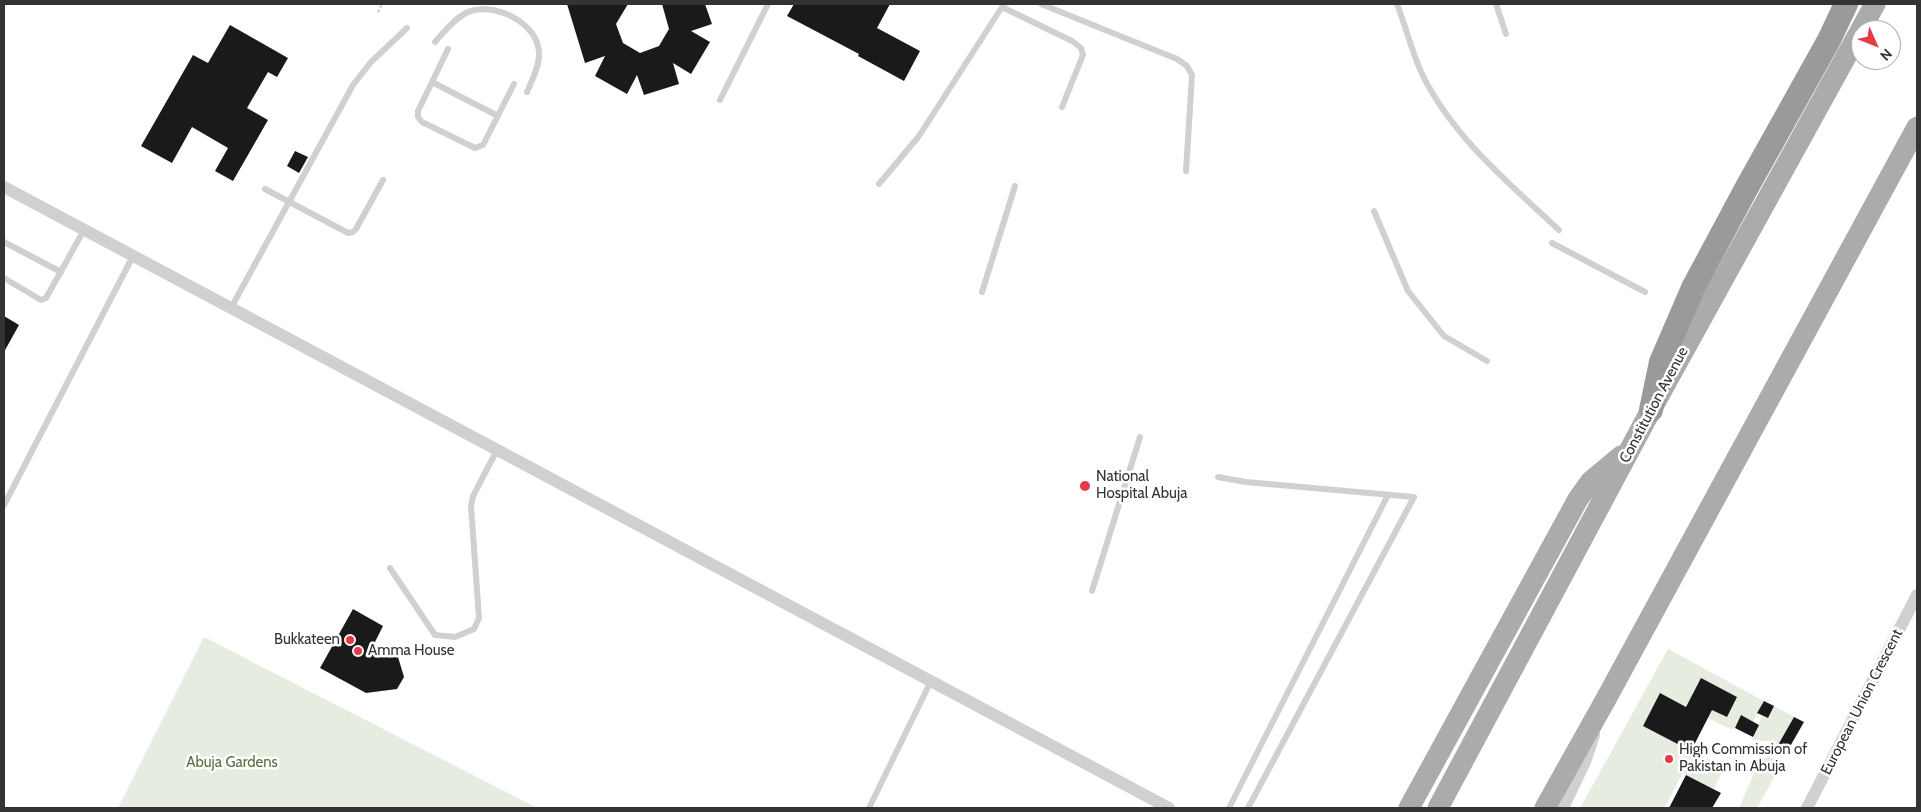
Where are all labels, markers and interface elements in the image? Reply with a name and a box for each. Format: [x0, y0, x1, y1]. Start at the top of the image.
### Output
north arrow [1851, 20, 1901, 70]
text: N [1876, 45, 1896, 65]
street label: Constitution Avenue [1616, 344, 1692, 466]
place label: National Hospital Abuja [1096, 468, 1187, 503]
marker: National Hospital Abuja [1078, 479, 1092, 493]
street label: European Union Crescent [1817, 626, 1907, 778]
place label: Bukkateen [274, 631, 340, 649]
marker: Bukkateen [344, 634, 356, 646]
place label: Amma House [368, 642, 455, 660]
marker: Amma House [352, 645, 364, 657]
place label: High Commission of Pakistan in Abuja [1679, 741, 1807, 776]
marker: High Commission of Pakistan in Abuja [1663, 753, 1675, 765]
park label: Abuja Gardens [186, 754, 278, 772]

